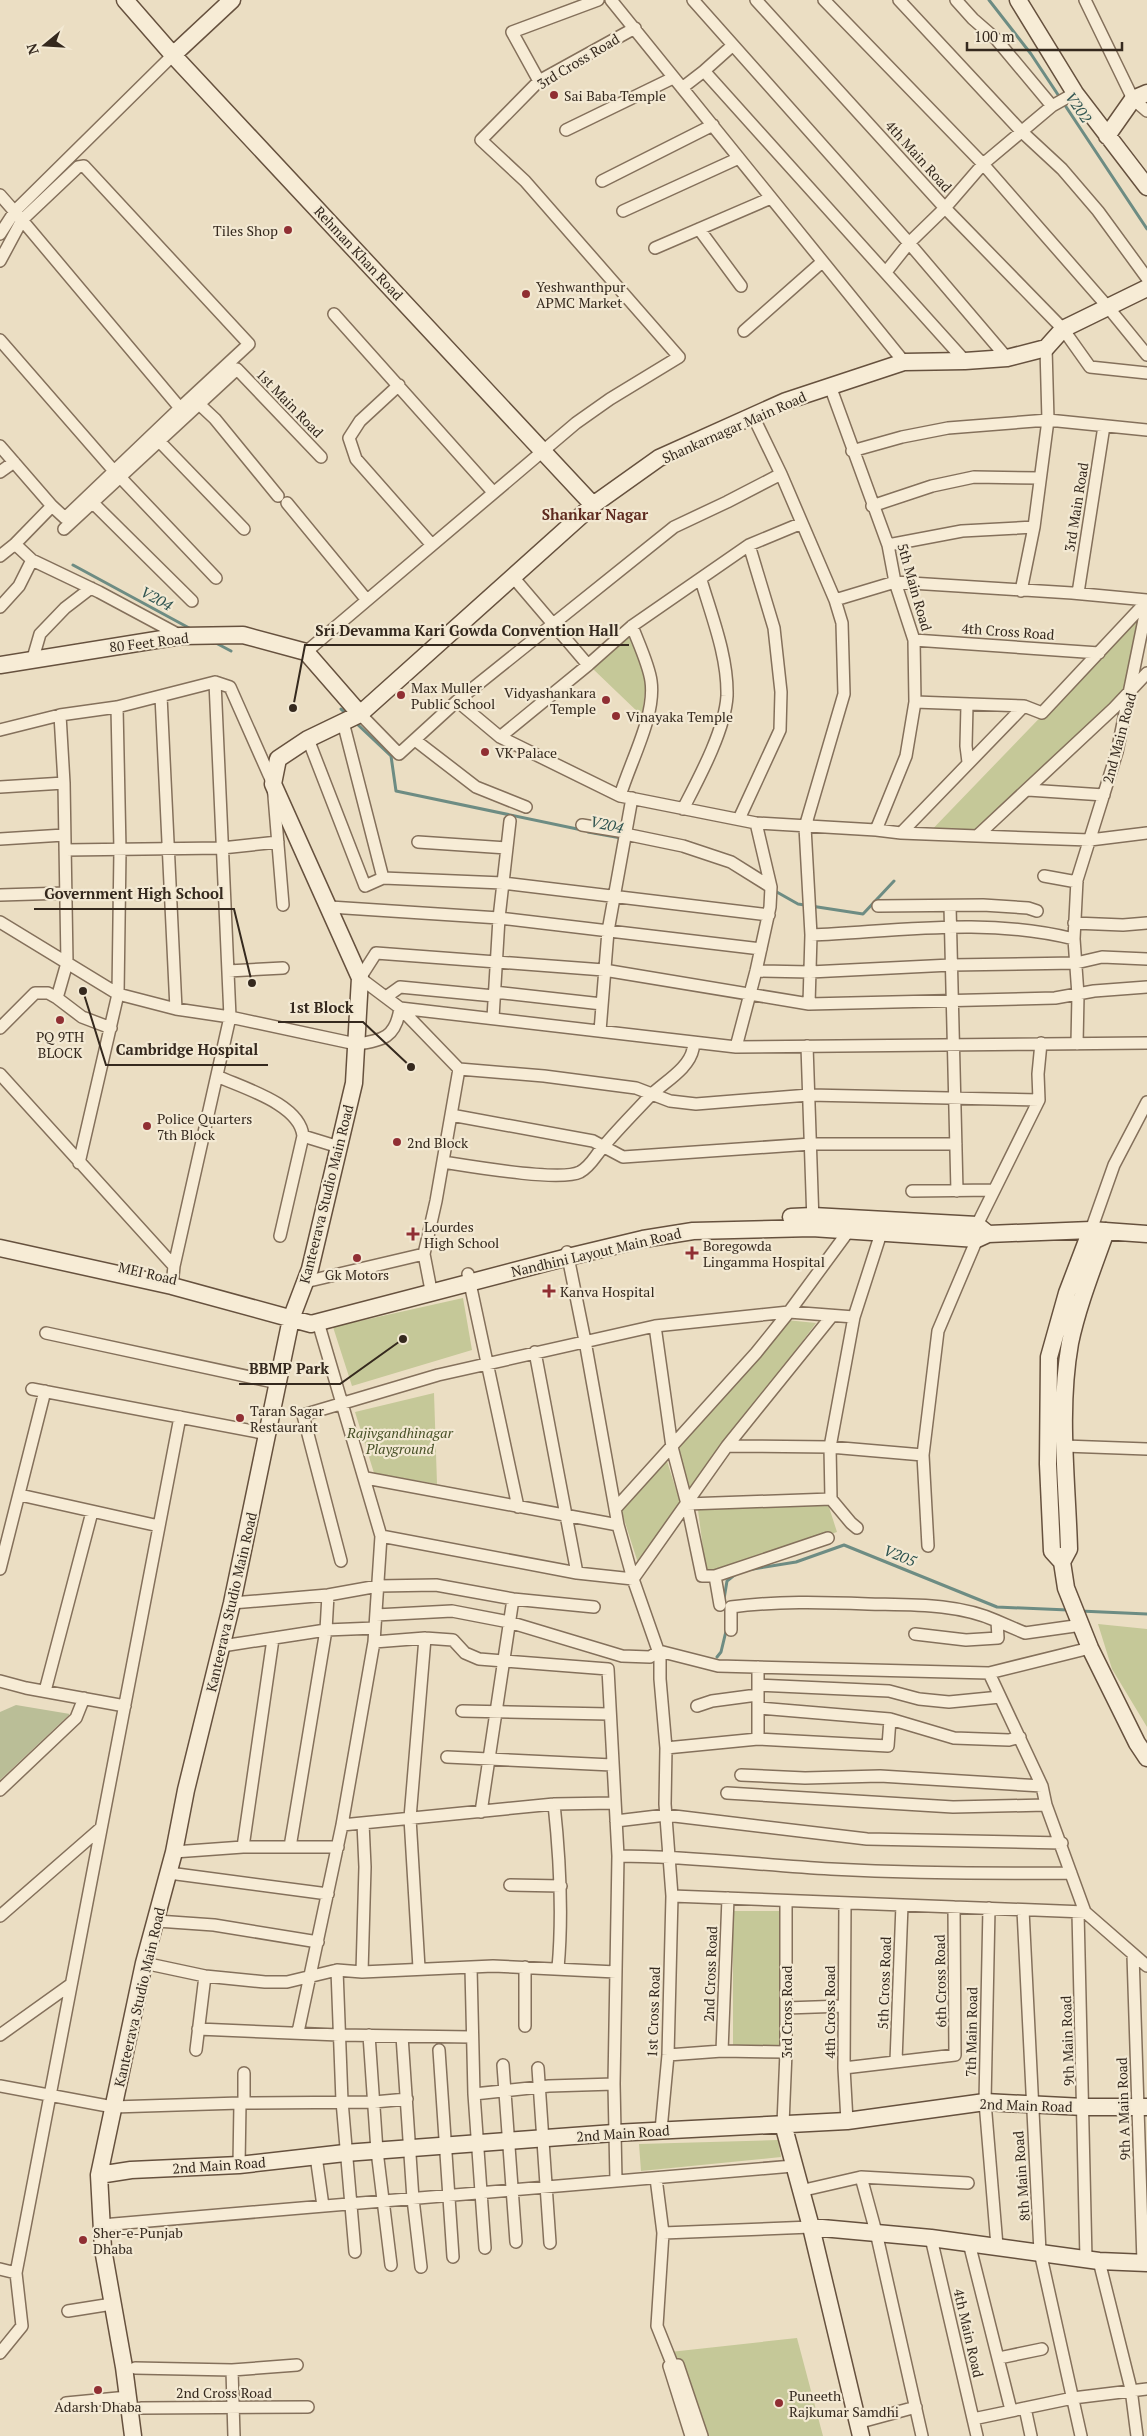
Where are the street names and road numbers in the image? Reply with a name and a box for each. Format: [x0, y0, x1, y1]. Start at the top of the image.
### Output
street label: 3rd Cross Road [533, 29, 623, 93]
street label: 4th Main Road [882, 116, 957, 196]
street label: Rehman Khan Road [310, 202, 408, 304]
street label: 1st Main Road [252, 365, 328, 442]
street label: Shankarnagar Main Road [659, 387, 809, 467]
street label: 3rd Main Road [1060, 461, 1092, 553]
street label: 5th Main Road [893, 541, 937, 633]
street label: 4th Cross Road [961, 618, 1055, 644]
street label: 80 Feet Road [108, 628, 190, 656]
street label: 2nd Main Road [1098, 690, 1140, 786]
street label: Kanteerava Studio Main Road [295, 1102, 358, 1286]
street label: Nandhini Layout Main Road [509, 1223, 683, 1281]
street label: MEI Road [117, 1257, 180, 1289]
street label: Kanteerava Studio Main Road [201, 1510, 261, 1694]
street label: Kanteerava Studio Main Road [109, 1905, 169, 2089]
street label: 2nd Cross Road [699, 1926, 721, 2022]
street label: 6th Cross Road [930, 1934, 950, 2028]
street label: 5th Cross Road [873, 1936, 895, 2030]
street label: 3rd Cross Road [777, 1965, 796, 2058]
street label: 4th Cross Road [820, 1965, 839, 2059]
street label: 1st Cross Road [642, 1966, 664, 2058]
street label: 7th Main Road [961, 1987, 981, 2077]
street label: 9th Main Road [1056, 1995, 1078, 2087]
street label: 9th A Main Road [1112, 2057, 1134, 2161]
street label: 2nd Main Road [979, 2094, 1073, 2116]
street label: 2nd Main Road [576, 2120, 670, 2146]
street label: 8th Main Road [1008, 2130, 1034, 2222]
street label: 2nd Main Road [172, 2152, 266, 2178]
street label: 4th Main Road [950, 2287, 989, 2380]
street label: 2nd Cross Road [176, 2383, 272, 2402]

